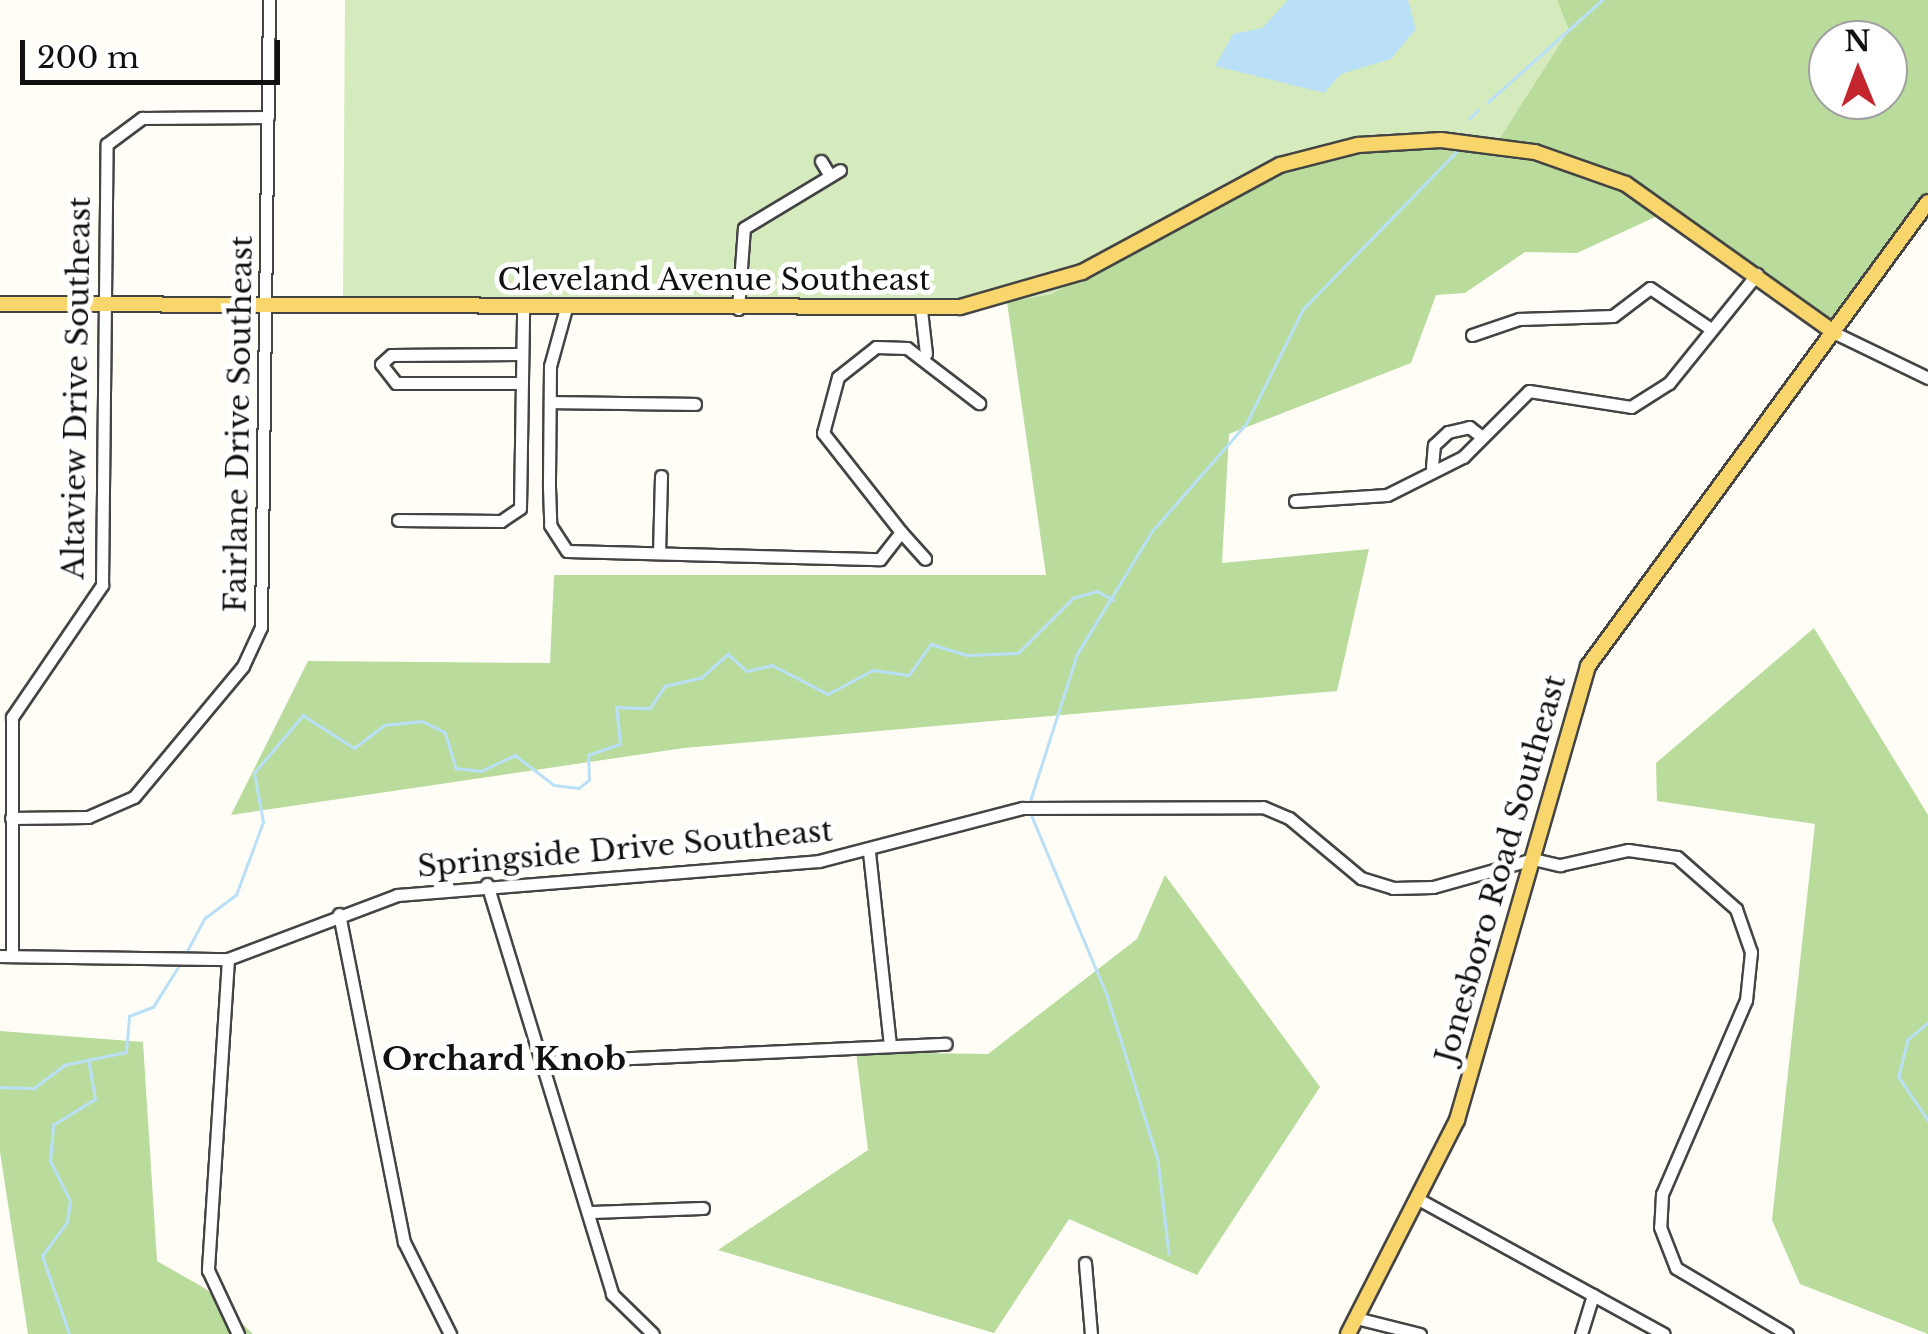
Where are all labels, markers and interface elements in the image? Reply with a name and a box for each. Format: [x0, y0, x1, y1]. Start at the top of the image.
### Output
scale bar [25, 20, 285, 82]
north arrow [1808, 20, 1908, 120]
text: N [1844, 24, 1871, 59]
text: 200 m [37, 39, 139, 76]
street label: Altaview Drive Southeast [56, 196, 98, 580]
street label: Fairlane Drive Southeast [218, 235, 260, 613]
street label: Cleveland Avenue Southeast [497, 262, 931, 298]
street label: Jonesboro Road Southeast [1428, 671, 1574, 1067]
street label: Springside Drive Southeast [416, 813, 834, 885]
district label: Orchard Knob [382, 1040, 626, 1078]

